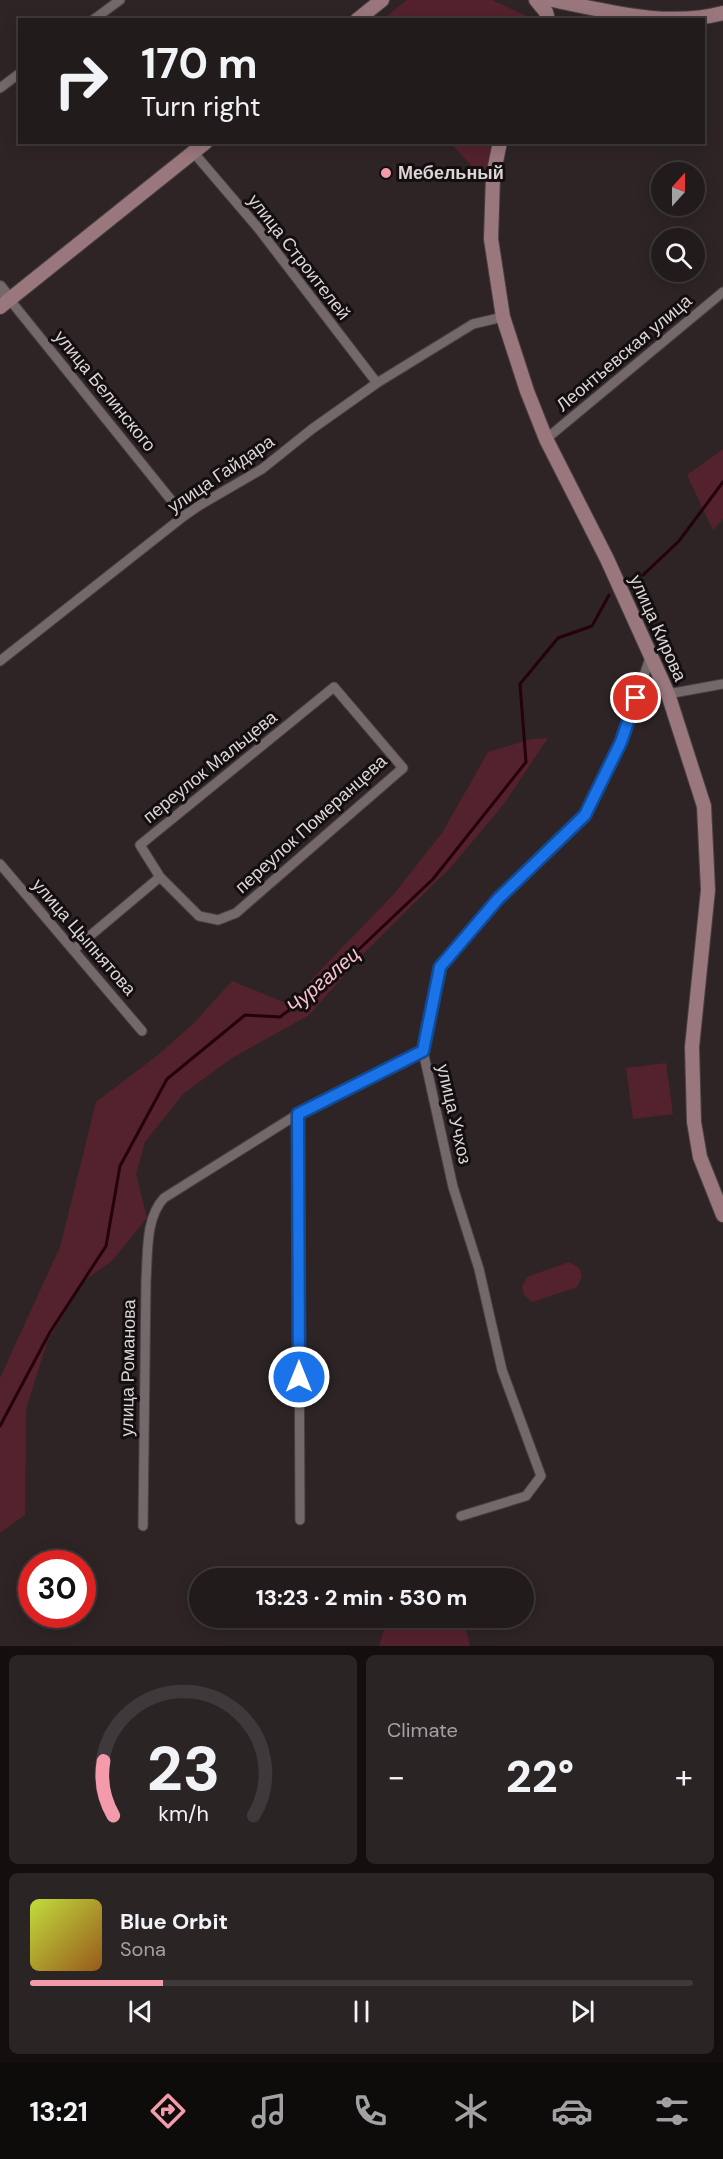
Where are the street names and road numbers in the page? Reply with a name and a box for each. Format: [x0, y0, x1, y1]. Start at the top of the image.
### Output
street label: улица Строителей [242, 189, 356, 325]
street label: Леонтьевская улица [551, 289, 698, 417]
street label: улица Белинского [49, 325, 161, 457]
street label: улица Гайдара [163, 429, 280, 519]
street label: улица Кирова [624, 571, 693, 686]
street label: переулок Мальцева [138, 705, 283, 829]
street label: переулок Померанцева [230, 749, 393, 899]
street label: улица Цыпнятова [27, 874, 142, 1001]
street label: улица Учхоз [431, 1062, 477, 1166]
street label: улица Романова [115, 1298, 141, 1437]

